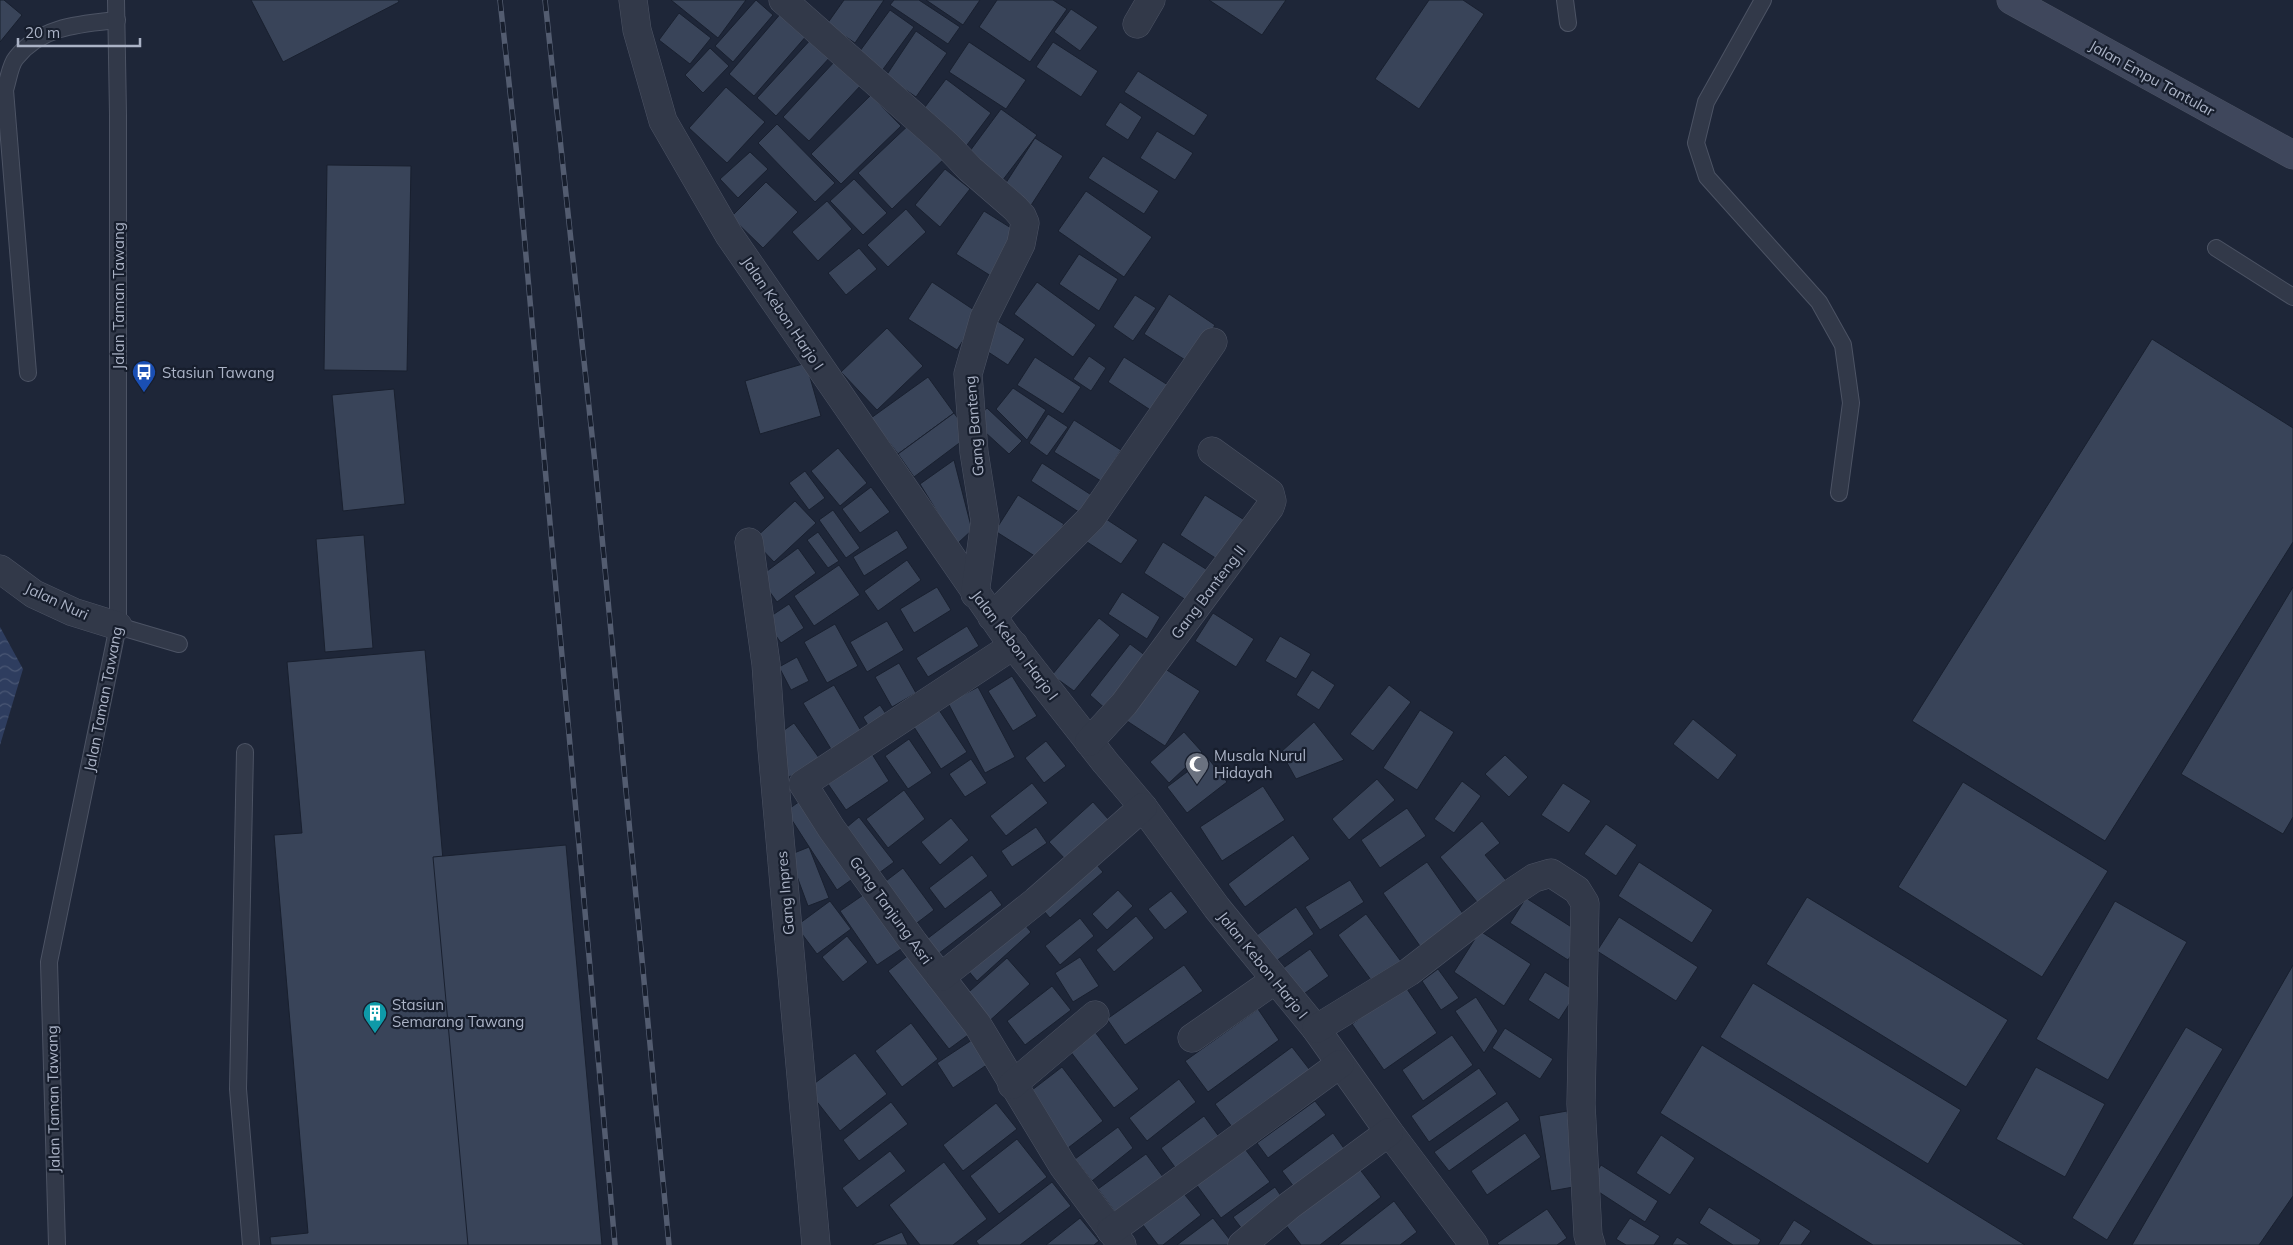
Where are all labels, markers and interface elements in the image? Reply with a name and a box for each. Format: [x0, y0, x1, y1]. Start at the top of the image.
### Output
scale bar [18, 15, 140, 47]
text: 20 m [25, 23, 60, 42]
street label: Jalan Empu Tantular [2086, 36, 2218, 121]
street label: Jalan Taman Tawang [109, 222, 128, 370]
street label: Jalan Kebon Harjo I [738, 253, 828, 373]
bus stop icon: Stasiun Tawang [131, 359, 157, 393]
place label: Stasiun Tawang [162, 363, 275, 382]
street label: Gang Banteng [960, 375, 988, 477]
street label: Gang Banteng II [1167, 541, 1249, 643]
street label: Jalan Nuri [22, 578, 92, 624]
street label: Jalan Kebon Harjo I [967, 586, 1063, 704]
street label: Jalan Taman Tawang [80, 625, 126, 773]
place label: Musala Nurul Hidayah [1214, 746, 1306, 782]
mosque icon: Musala Nurul Hidayah [1184, 751, 1210, 785]
street label: Gang Inpres [772, 850, 798, 936]
street label: Gang Tanjung Asri [845, 852, 937, 968]
street label: Jalan Kebon Harjo I [1214, 907, 1312, 1023]
place label: Stasiun Semarang Tawang [392, 995, 524, 1031]
building icon: Stasiun Semarang Tawang [362, 1000, 388, 1034]
street label: Jalan Taman Tawang [42, 1025, 64, 1173]

